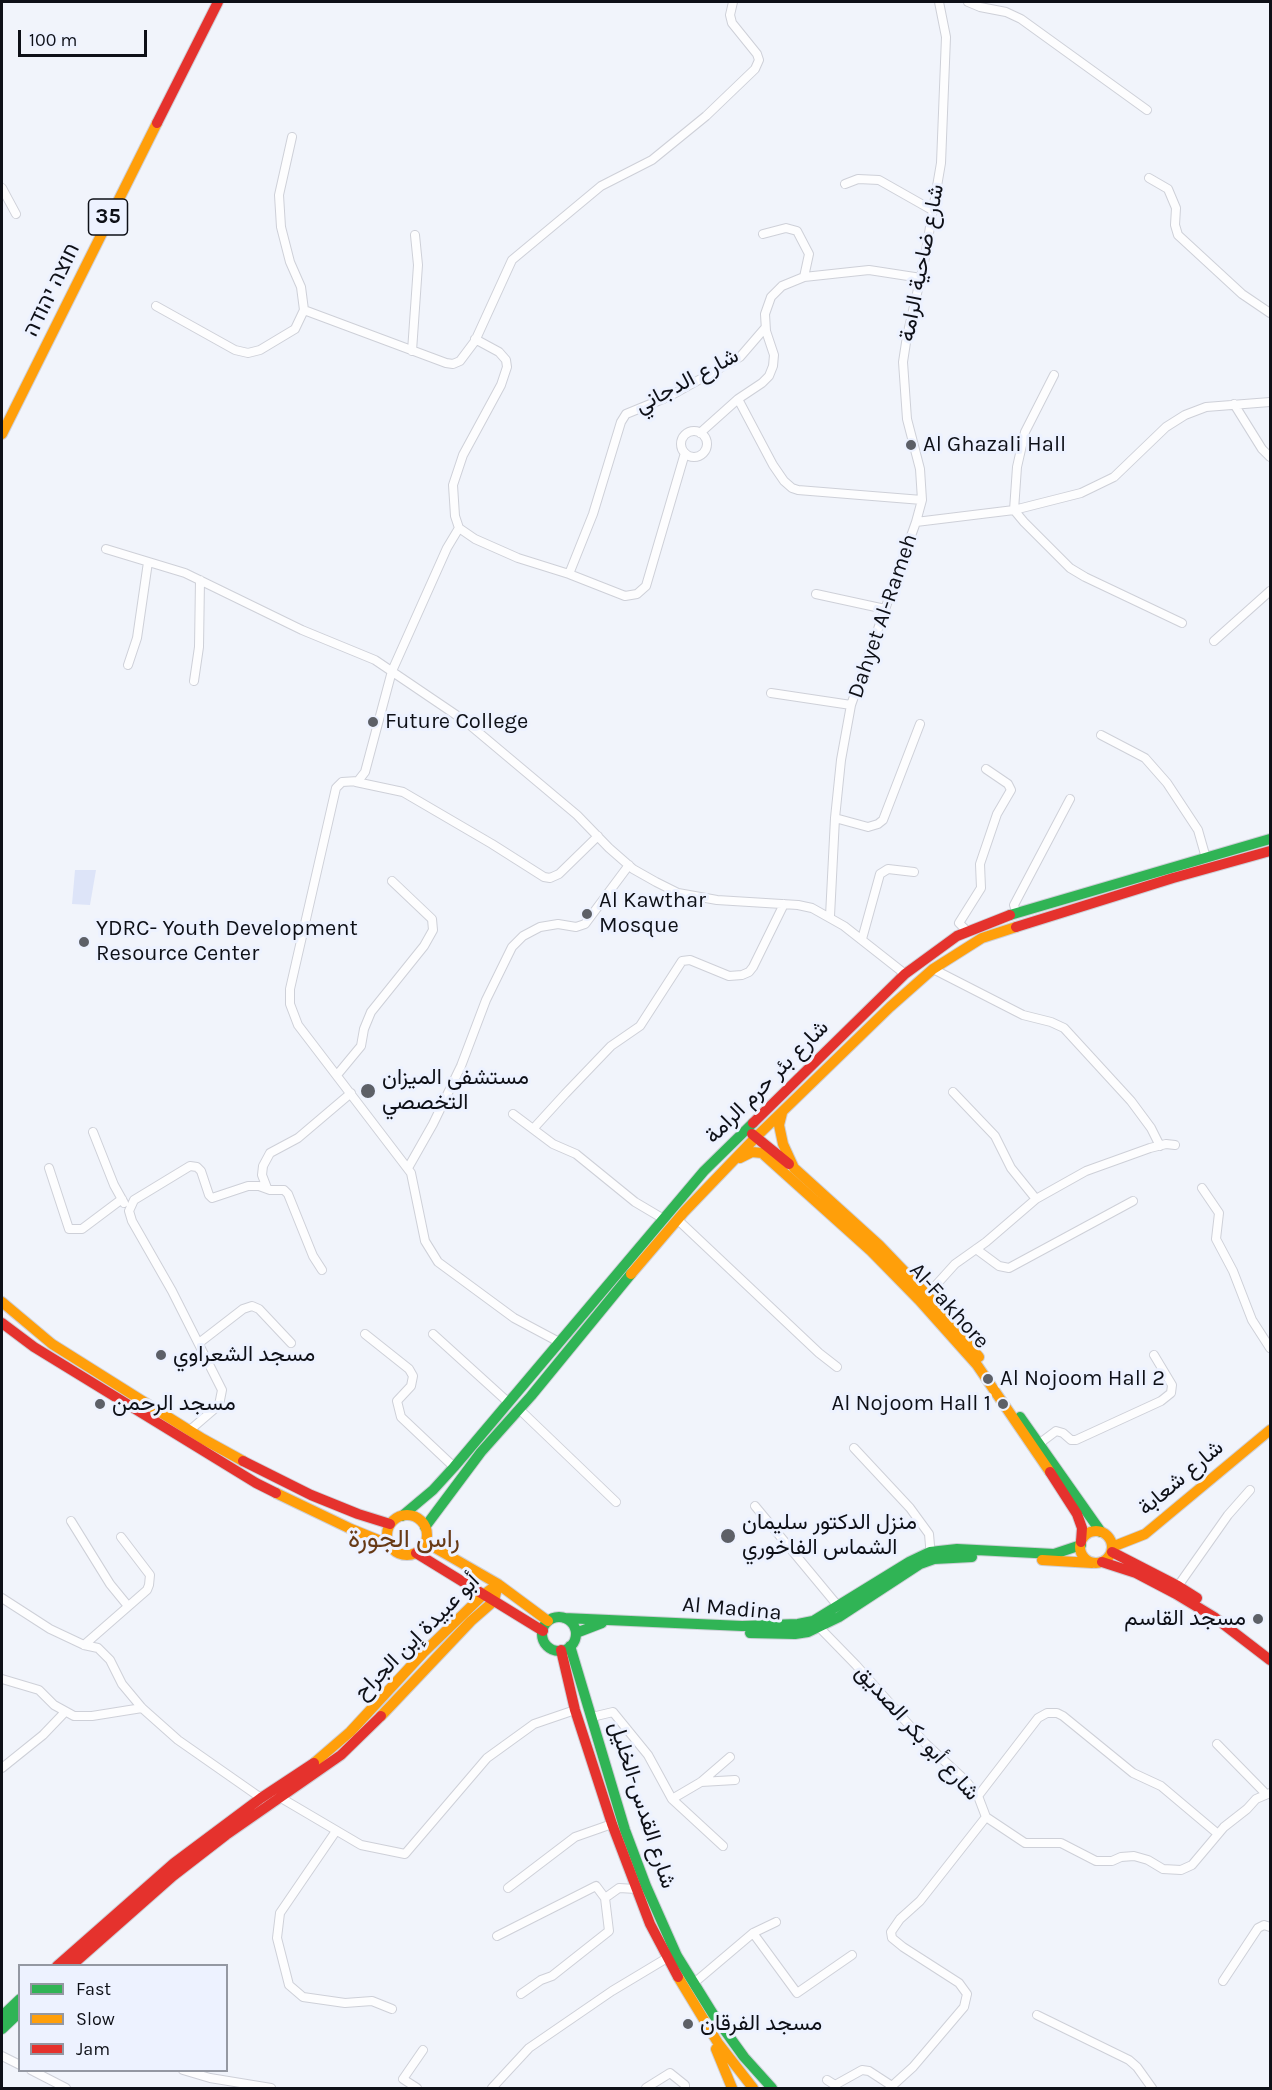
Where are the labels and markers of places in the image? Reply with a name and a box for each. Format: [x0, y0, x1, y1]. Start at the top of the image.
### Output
place label: Al Ghazali Hall [923, 432, 1066, 458]
marker: Al Ghazali Hall [904, 438, 918, 452]
place label: Future College [385, 709, 528, 735]
marker: Future College [366, 715, 380, 729]
place label: Al Kawthar Mosque [599, 888, 706, 939]
marker: Al Kawthar Mosque [580, 907, 594, 921]
place label: YDRC- Youth Development Resource Center [96, 916, 358, 968]
marker: YDRC- Youth Development Resource Center [77, 935, 91, 949]
place label: مستشفى الميزان التخصصي [382, 1065, 529, 1116]
marker: مستشفى الميزان التخصصي [359, 1082, 377, 1100]
place label: مسجد الشعراوي [173, 1342, 315, 1368]
marker: مسجد الشعراوي [154, 1348, 168, 1362]
place label: Al Nojoom Hall 2 [1000, 1366, 1165, 1392]
marker: Al Nojoom Hall 2 [981, 1372, 995, 1386]
place label: مسجد الرحمن [112, 1391, 236, 1417]
place label: Al Nojoom Hall 1 [832, 1391, 991, 1417]
marker: مسجد الرحمن [93, 1397, 107, 1411]
marker: Al Nojoom Hall 1 [996, 1397, 1010, 1411]
place label: منزل الدكتور سليمان الشماس الفاخوري [742, 1510, 917, 1562]
marker: منزل الدكتور سليمان الشماس الفاخوري [719, 1527, 737, 1545]
place label: مسجد القاسم [1124, 1606, 1246, 1632]
marker: مسجد القاسم [1251, 1612, 1265, 1626]
place label: مسجد الفرقان [700, 2011, 822, 2037]
marker: مسجد الفرقان [681, 2017, 695, 2031]

